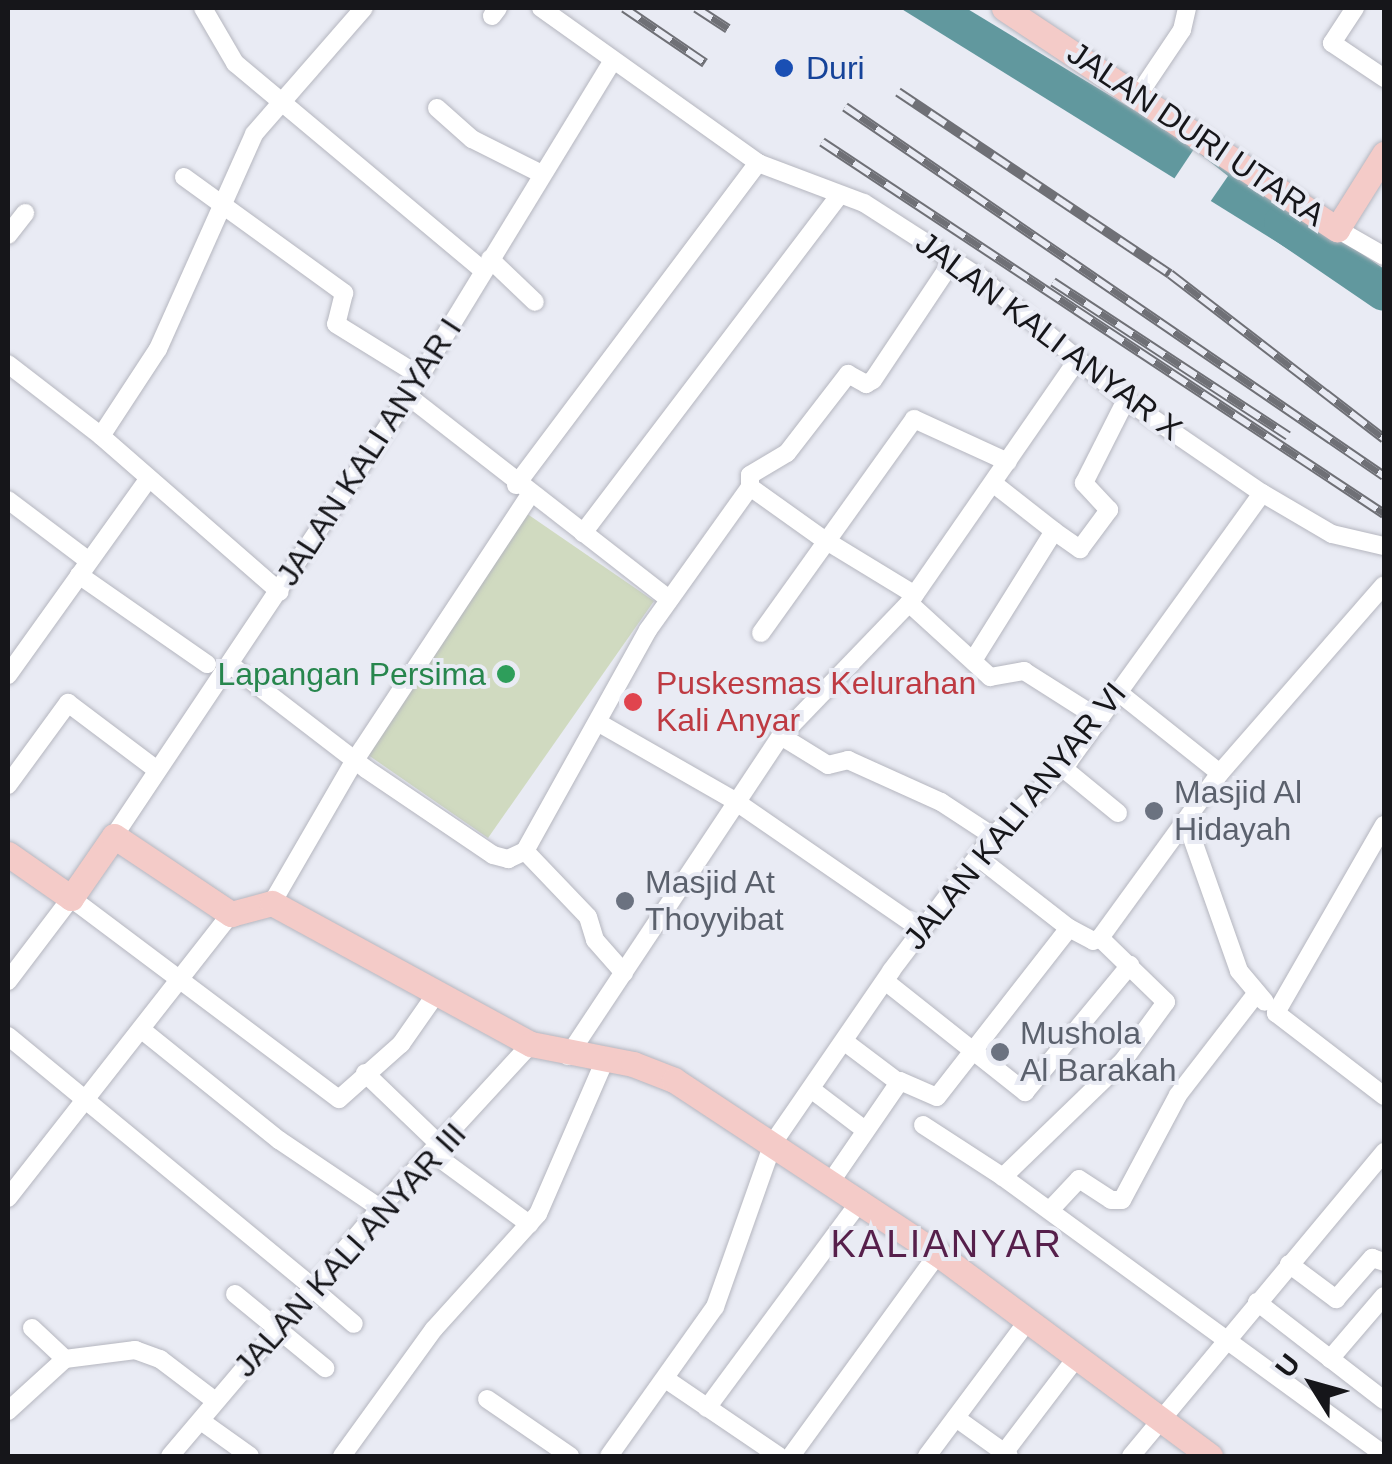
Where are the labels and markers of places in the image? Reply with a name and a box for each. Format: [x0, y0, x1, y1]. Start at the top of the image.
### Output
place label: Duri [806, 49, 865, 87]
marker: Duri [771, 55, 797, 81]
place label: Lapangan Persima [217, 655, 486, 693]
marker: Lapangan Persima [495, 663, 517, 685]
place label: Puskesmas Kelurahan Kali Anyar [656, 665, 976, 740]
marker: Puskesmas Kelurahan Kali Anyar [620, 689, 646, 715]
place label: Masjid Al Hidayah [1174, 774, 1304, 849]
marker: Masjid Al Hidayah [1143, 800, 1165, 822]
place label: Masjid At Thoyyibat [645, 864, 784, 939]
marker: Masjid At Thoyyibat [614, 890, 636, 912]
place label: Mushola Al Barakah [1020, 1015, 1177, 1090]
marker: Mushola Al Barakah [989, 1041, 1011, 1063]

